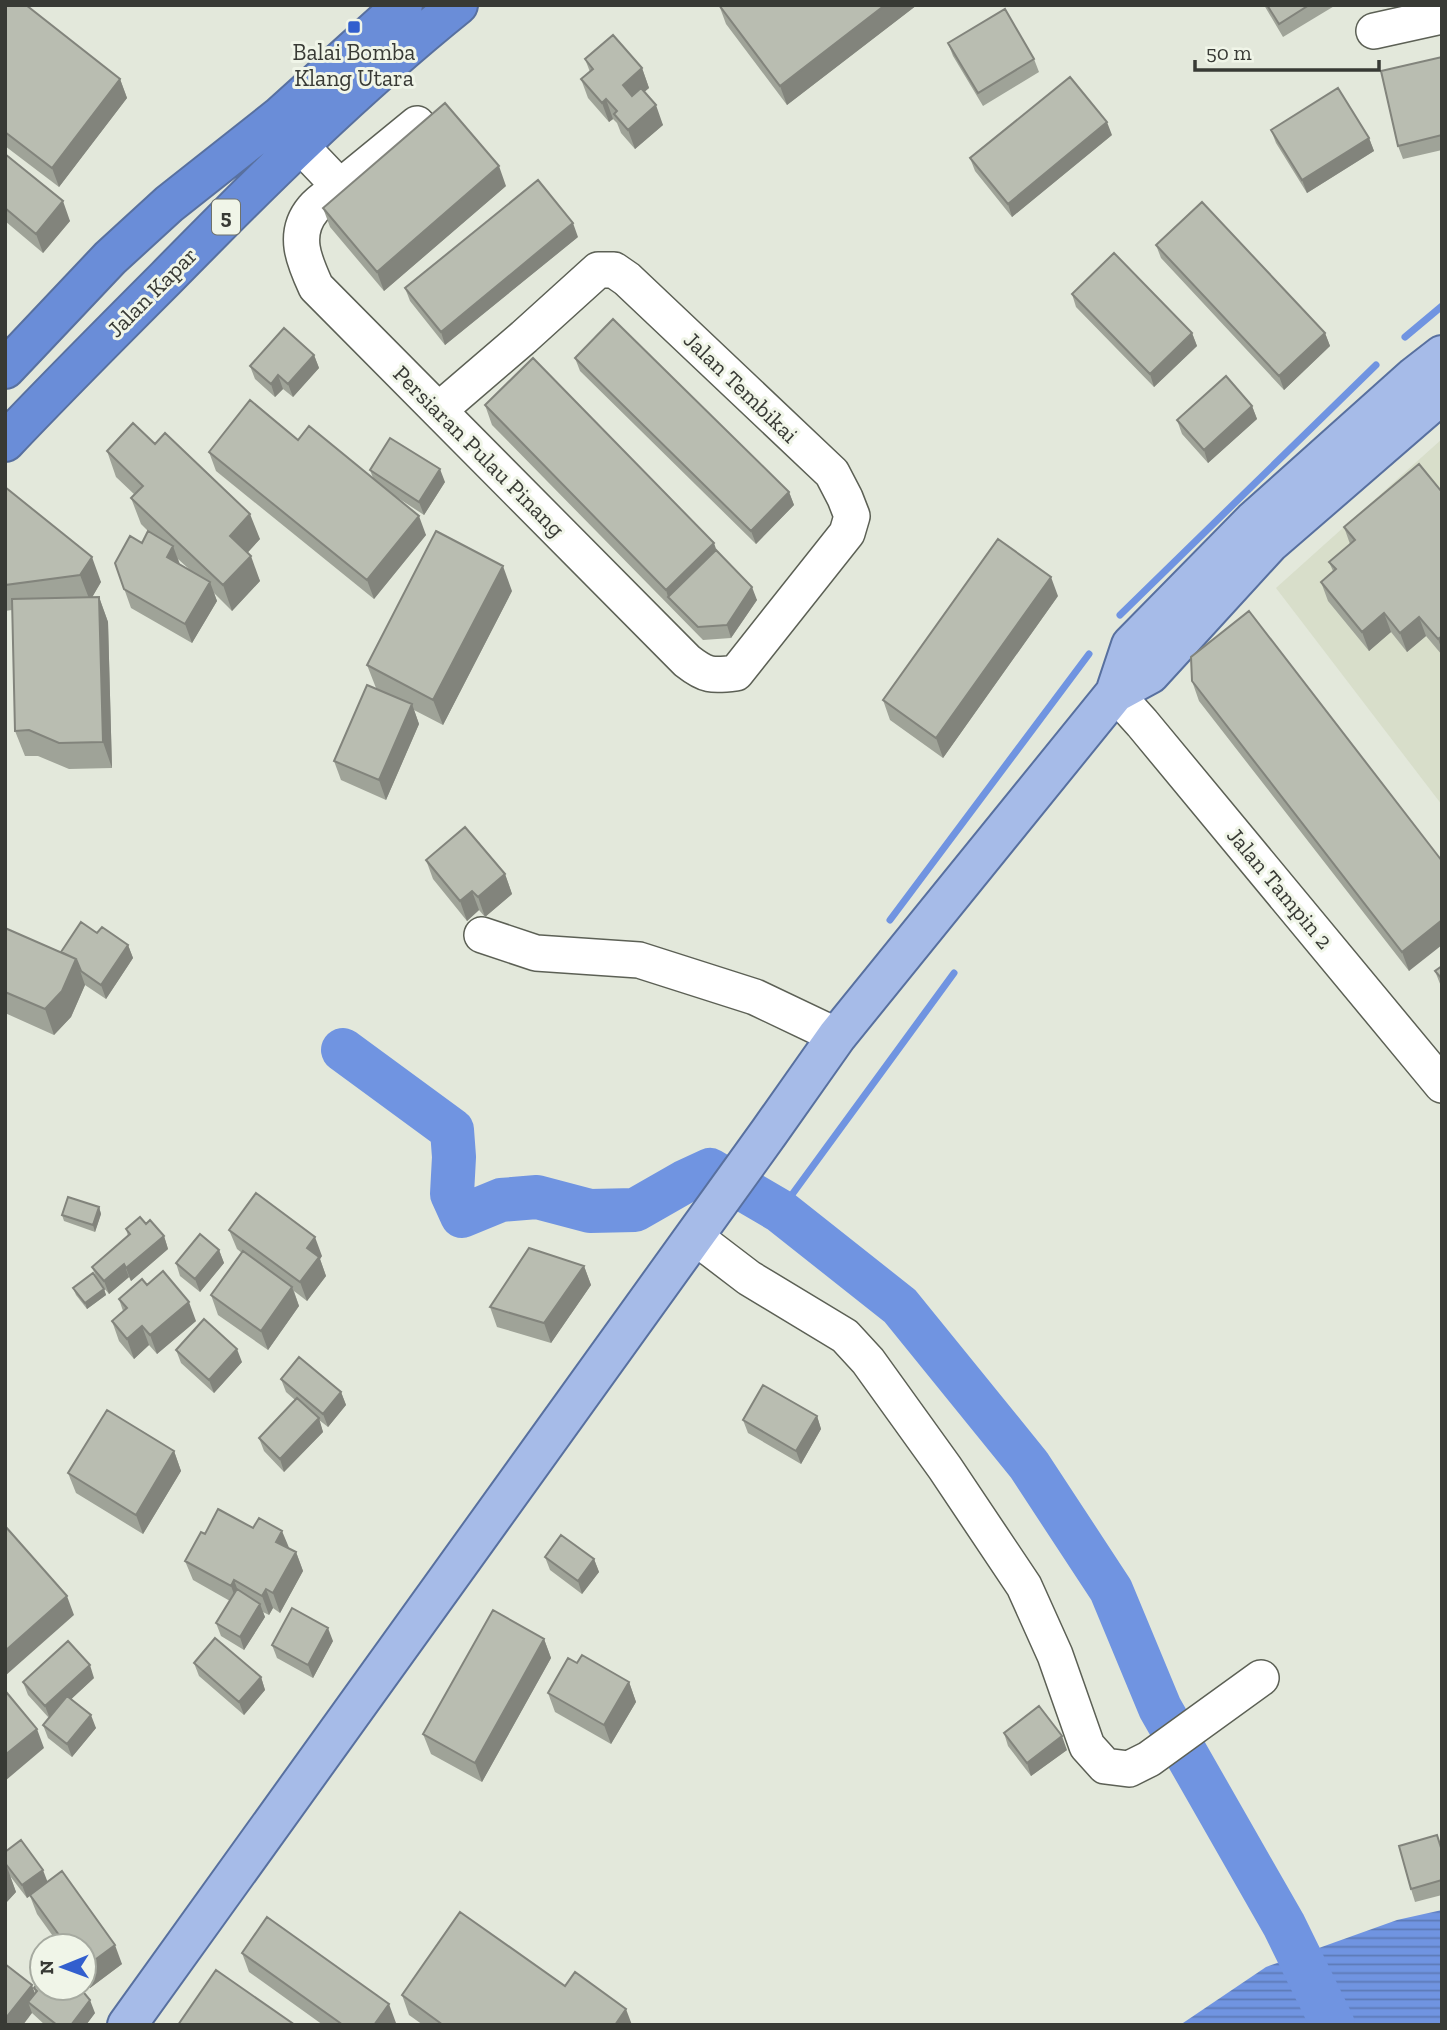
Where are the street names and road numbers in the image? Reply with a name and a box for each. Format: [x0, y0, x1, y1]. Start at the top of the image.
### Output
road number: 5 [212, 200, 240, 234]
street label: Jalan Kapar [101, 241, 203, 343]
street label: Jalan Tembikai [678, 326, 804, 448]
street label: Persiaran Pulau Pinang [387, 359, 571, 543]
street label: Jalan Tampin 2 [1221, 822, 1339, 954]

